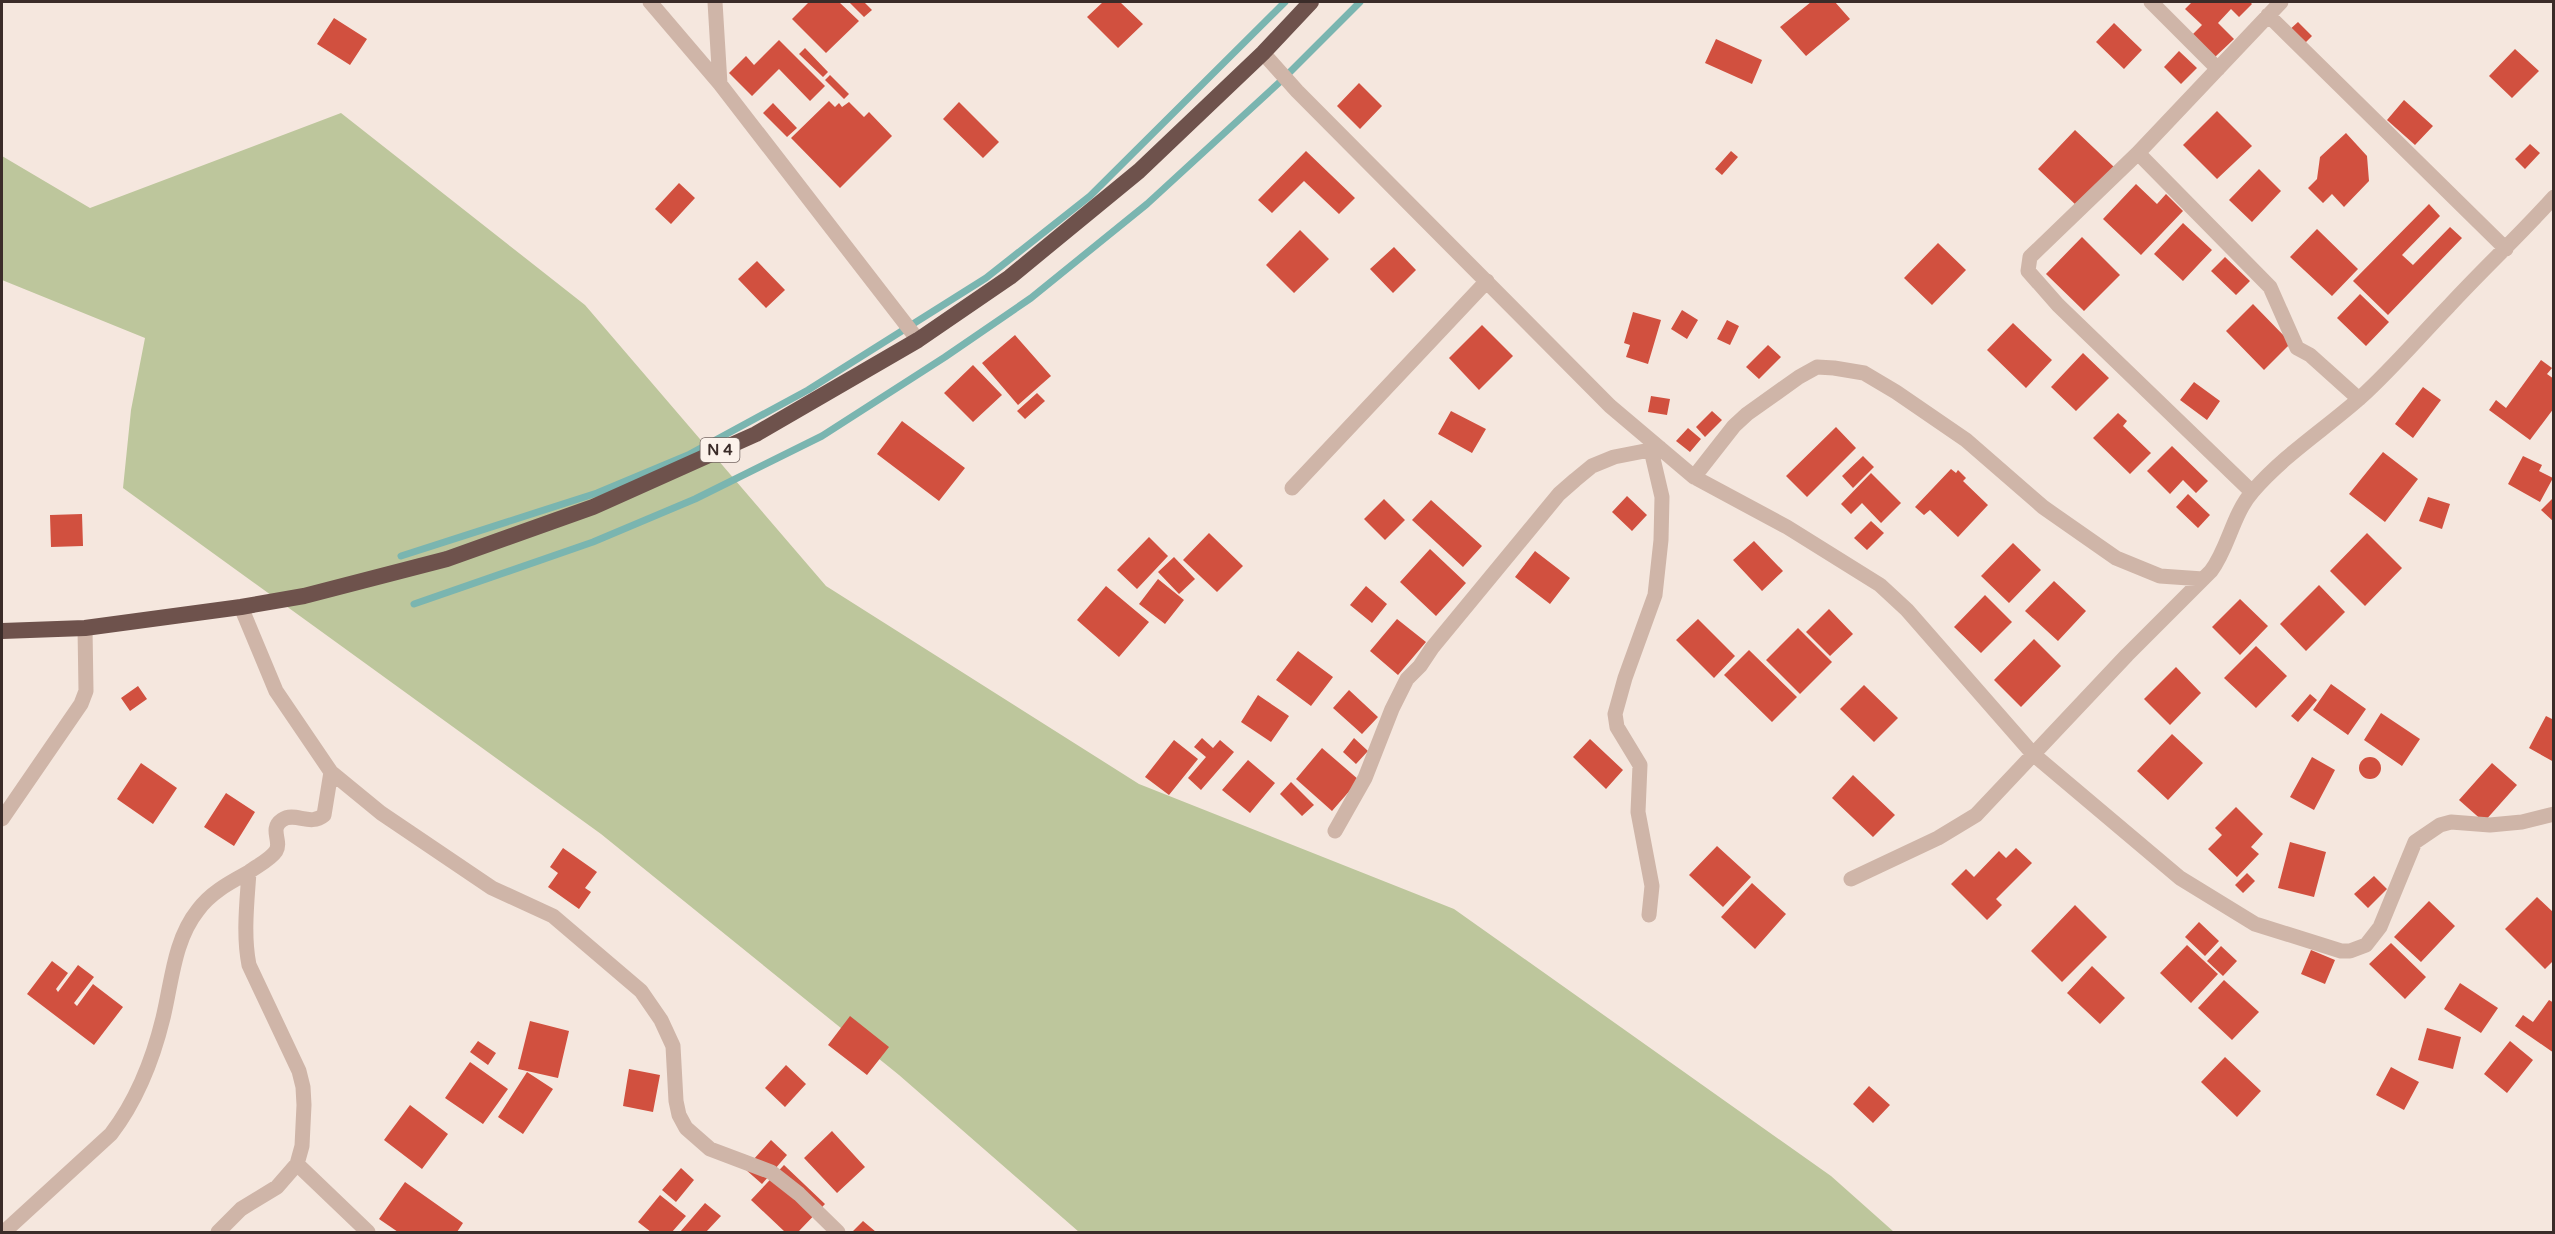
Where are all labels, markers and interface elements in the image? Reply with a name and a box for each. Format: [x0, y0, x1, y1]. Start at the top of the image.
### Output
road number: N 4 [700, 438, 740, 462]

